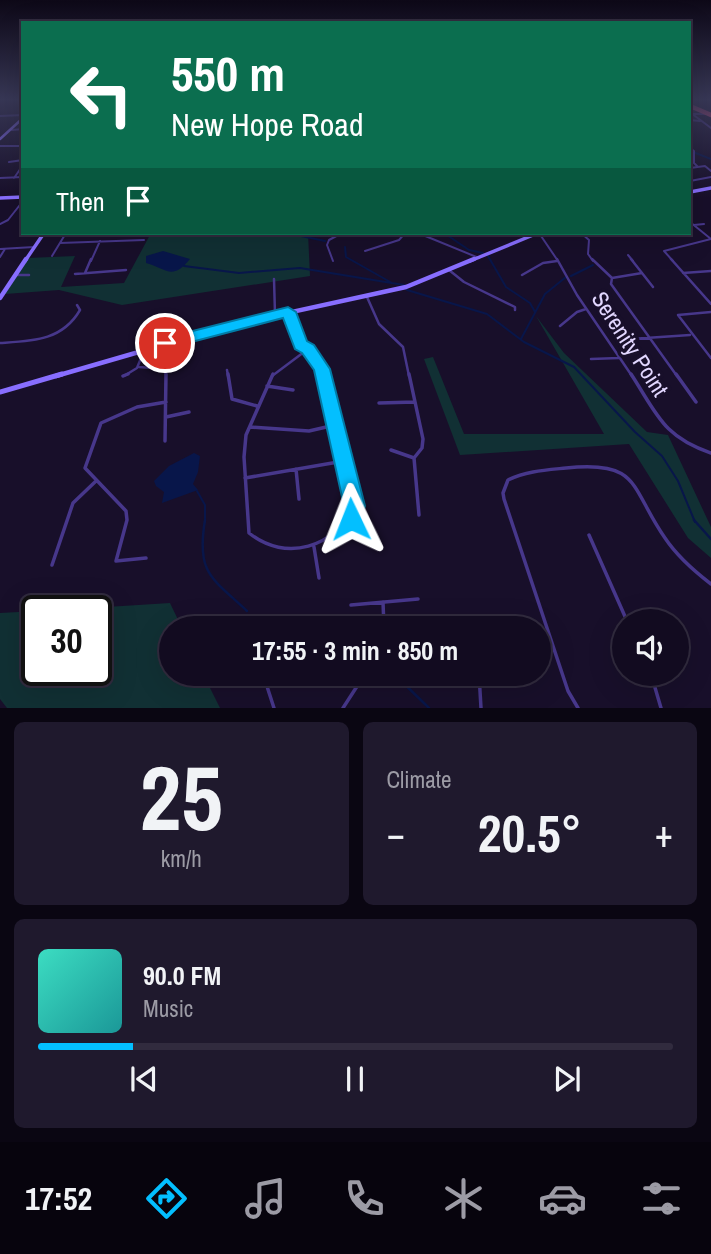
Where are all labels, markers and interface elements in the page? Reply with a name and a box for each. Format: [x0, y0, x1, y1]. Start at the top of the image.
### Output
text: 550 m [171, 40, 285, 106]
icon: left [56, 49, 147, 140]
text: New Hope Road [171, 103, 364, 146]
icon: arrive [119, 182, 157, 220]
text: Then [56, 184, 105, 219]
street label: Serenity Point [585, 285, 676, 402]
pin [135, 313, 195, 373]
icon: arrive [146, 324, 184, 362]
position arrow [314, 482, 388, 556]
speed limit sign: 30 [21, 595, 112, 686]
map controls [612, 609, 689, 686]
button: sound [612, 609, 689, 686]
text: 17:55 · 3 min · 850 m [252, 633, 458, 668]
text: 25 [140, 736, 223, 858]
text: Climate [387, 764, 451, 795]
text: 20.5° [478, 798, 582, 868]
text: − [387, 808, 405, 859]
text: + [655, 808, 673, 859]
text: km/h [161, 843, 202, 874]
text: 90.0 FM [143, 958, 221, 993]
text: Music [143, 993, 193, 1024]
icon: previous [125, 1060, 163, 1098]
icon: pause [336, 1060, 374, 1098]
icon: next [548, 1060, 586, 1098]
icon: directions [142, 1174, 191, 1223]
icon: music [241, 1174, 290, 1223]
icon: phone [340, 1174, 389, 1223]
icon: climate [439, 1174, 488, 1223]
icon: car [538, 1174, 587, 1223]
icon: filters [637, 1174, 686, 1223]
text: 17:52 [25, 1177, 92, 1220]

